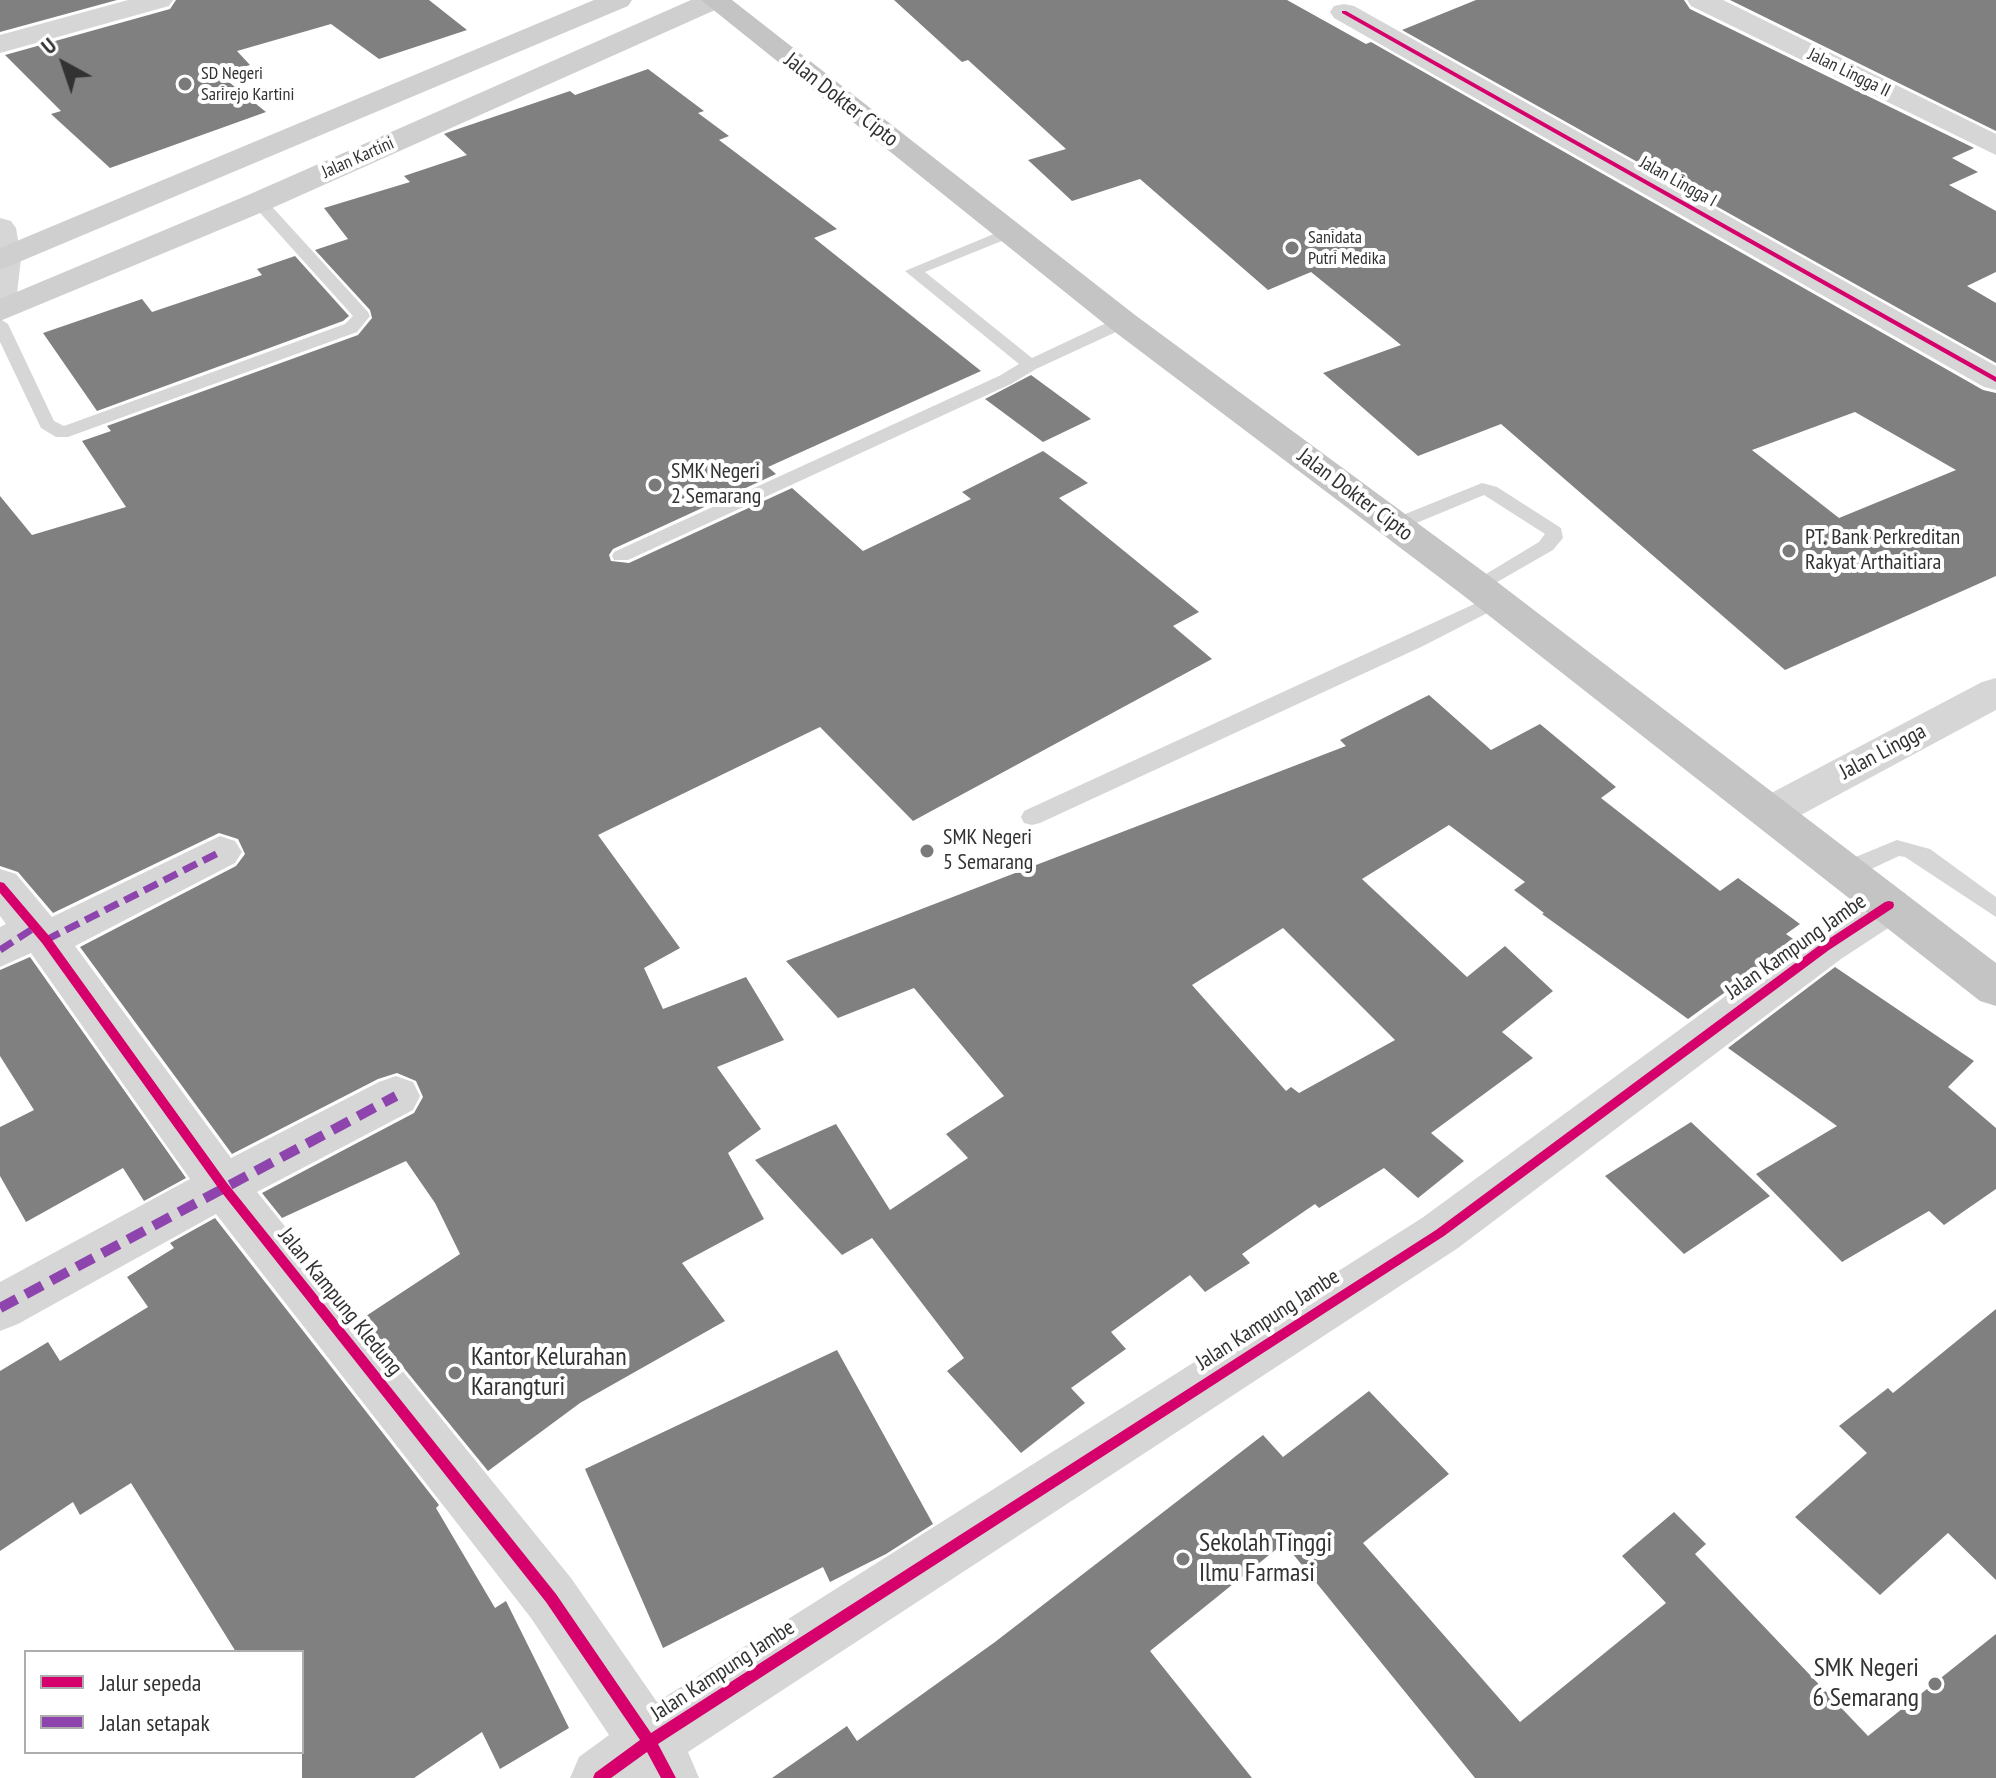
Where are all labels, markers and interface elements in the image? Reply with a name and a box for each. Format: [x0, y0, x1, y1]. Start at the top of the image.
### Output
north arrow [24, 24, 104, 104]
text: U [35, 31, 62, 60]
street label: Jalan Lingga II [1804, 44, 1894, 102]
street label: Jalan Dokter Cipto [779, 47, 903, 153]
place label: SD Negeri Sarirejo Kartini [201, 63, 294, 106]
marker: SD Negeri Sarirejo Kartini [176, 75, 194, 93]
street label: Jalan Kartini [319, 133, 397, 183]
street label: Jalan Lingga I [1636, 152, 1720, 212]
place label: Sanidata Putri Medika [1308, 227, 1386, 270]
marker: Sanidata Putri Medika [1283, 239, 1301, 257]
street label: Jalan Dokter Cipto [1292, 443, 1418, 547]
place label: SMK Negeri 2 Semarang [671, 459, 761, 510]
marker: SMK Negeri 2 Semarang [646, 476, 664, 494]
place label: PT. Bank Perkreditan Rakyat Arthaitiara [1805, 525, 1960, 576]
marker: PT. Bank Perkreditan Rakyat Arthaitiara [1780, 542, 1798, 560]
street label: Jalan Lingga [1835, 718, 1931, 786]
place label: SMK Negeri 5 Semarang [943, 825, 1033, 876]
marker: SMK Negeri 5 Semarang [918, 842, 936, 860]
street label: Jalan Kampung Jambe [1720, 889, 1872, 1005]
street label: Jalan Kampung Kledung [272, 1223, 408, 1381]
street label: Jalan Kampung Jambe [1191, 1264, 1345, 1376]
place label: Kantor Kelurahan Karangturi [471, 1342, 627, 1404]
marker: Kantor Kelurahan Karangturi [446, 1364, 464, 1382]
place label: Sekolah Tinggi Ilmu Farmasi [1199, 1528, 1332, 1590]
marker: Sekolah Tinggi Ilmu Farmasi [1174, 1550, 1192, 1568]
street label: Jalan Kampung Jambe [646, 1615, 800, 1727]
legend [24, 1650, 304, 1754]
place label: SMK Negeri 6 Semarang [1812, 1653, 1919, 1714]
text: Jalur sepeda [100, 1667, 201, 1698]
marker: SMK Negeri 6 Semarang [1926, 1675, 1944, 1693]
text: Jalan setapak [100, 1707, 210, 1738]

